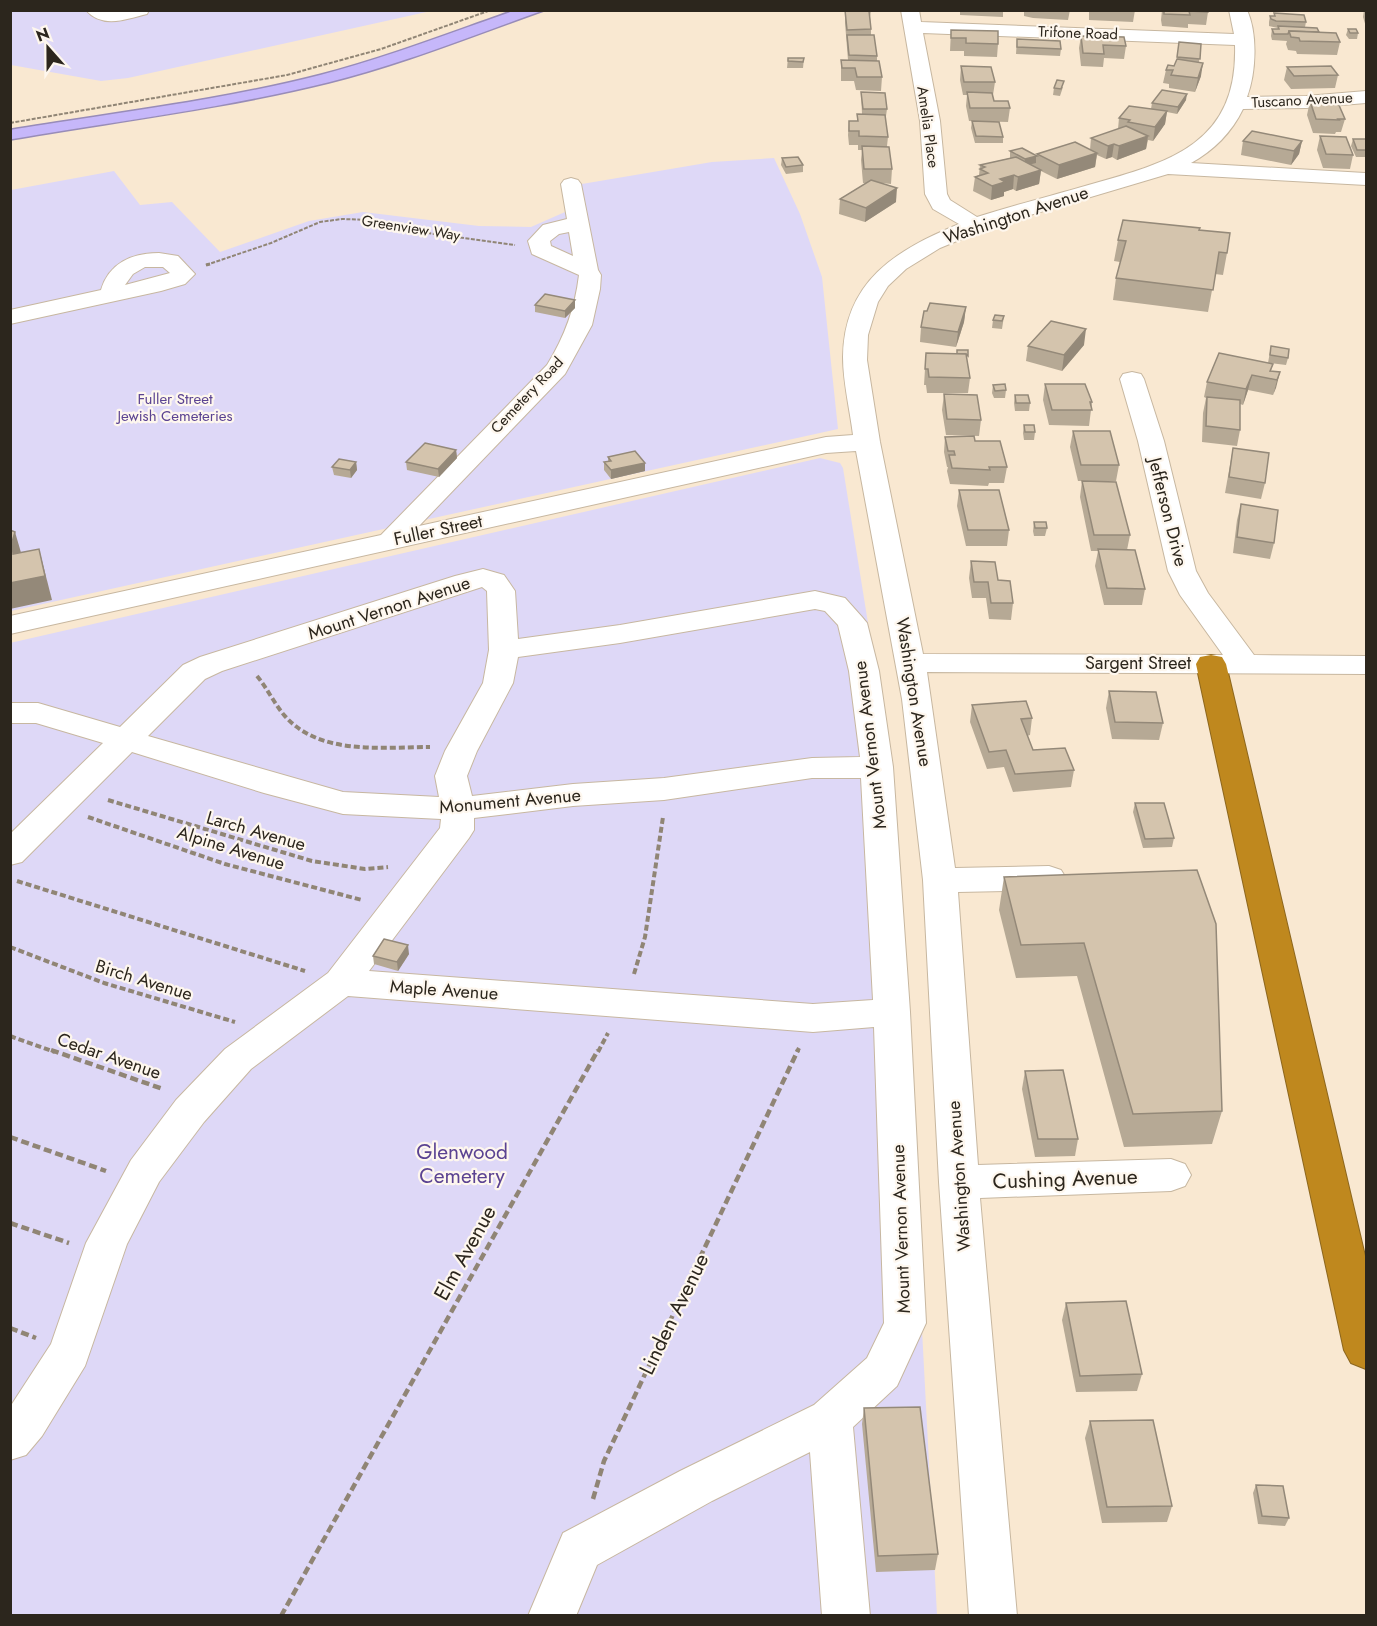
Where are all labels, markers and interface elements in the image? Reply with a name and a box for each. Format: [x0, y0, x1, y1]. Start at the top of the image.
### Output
north arrow [18, 18, 78, 78]
text: N [33, 21, 53, 47]
street label: Trifone Road [1038, 21, 1118, 45]
street label: Amelia Place [911, 85, 945, 169]
street label: Tuscano Avenue [1251, 86, 1353, 114]
street label: Washington Avenue [940, 179, 1092, 251]
street label: Greenview Way [360, 209, 462, 247]
street label: Cemetery Road [486, 352, 568, 438]
park label: Fuller Street Jewish Cemeteries [115, 388, 233, 427]
street label: Jefferson Drive [1141, 453, 1194, 569]
street label: Fuller Street [391, 508, 485, 552]
street label: Mount Vernon Avenue [305, 570, 473, 646]
street label: Washington Avenue [889, 615, 939, 769]
street label: Sargent Street [1085, 650, 1192, 676]
street label: Mount Vernon Avenue [847, 659, 893, 831]
street label: Monument Avenue [438, 782, 582, 820]
street label: Larch Avenue [203, 804, 309, 858]
street label: Alpine Avenue [174, 819, 288, 877]
street label: Birch Avenue [92, 953, 196, 1007]
street label: Maple Avenue [389, 973, 499, 1007]
street label: Cedar Avenue [54, 1026, 164, 1086]
street label: Washington Avenue [941, 1100, 977, 1252]
park label: Glenwood Cemetery [416, 1137, 508, 1191]
street label: Mount Vernon Avenue [885, 1144, 917, 1314]
street label: Cushing Avenue [992, 1161, 1138, 1197]
street label: Elm Avenue [427, 1200, 504, 1306]
street label: Linden Avenue [632, 1248, 716, 1380]

